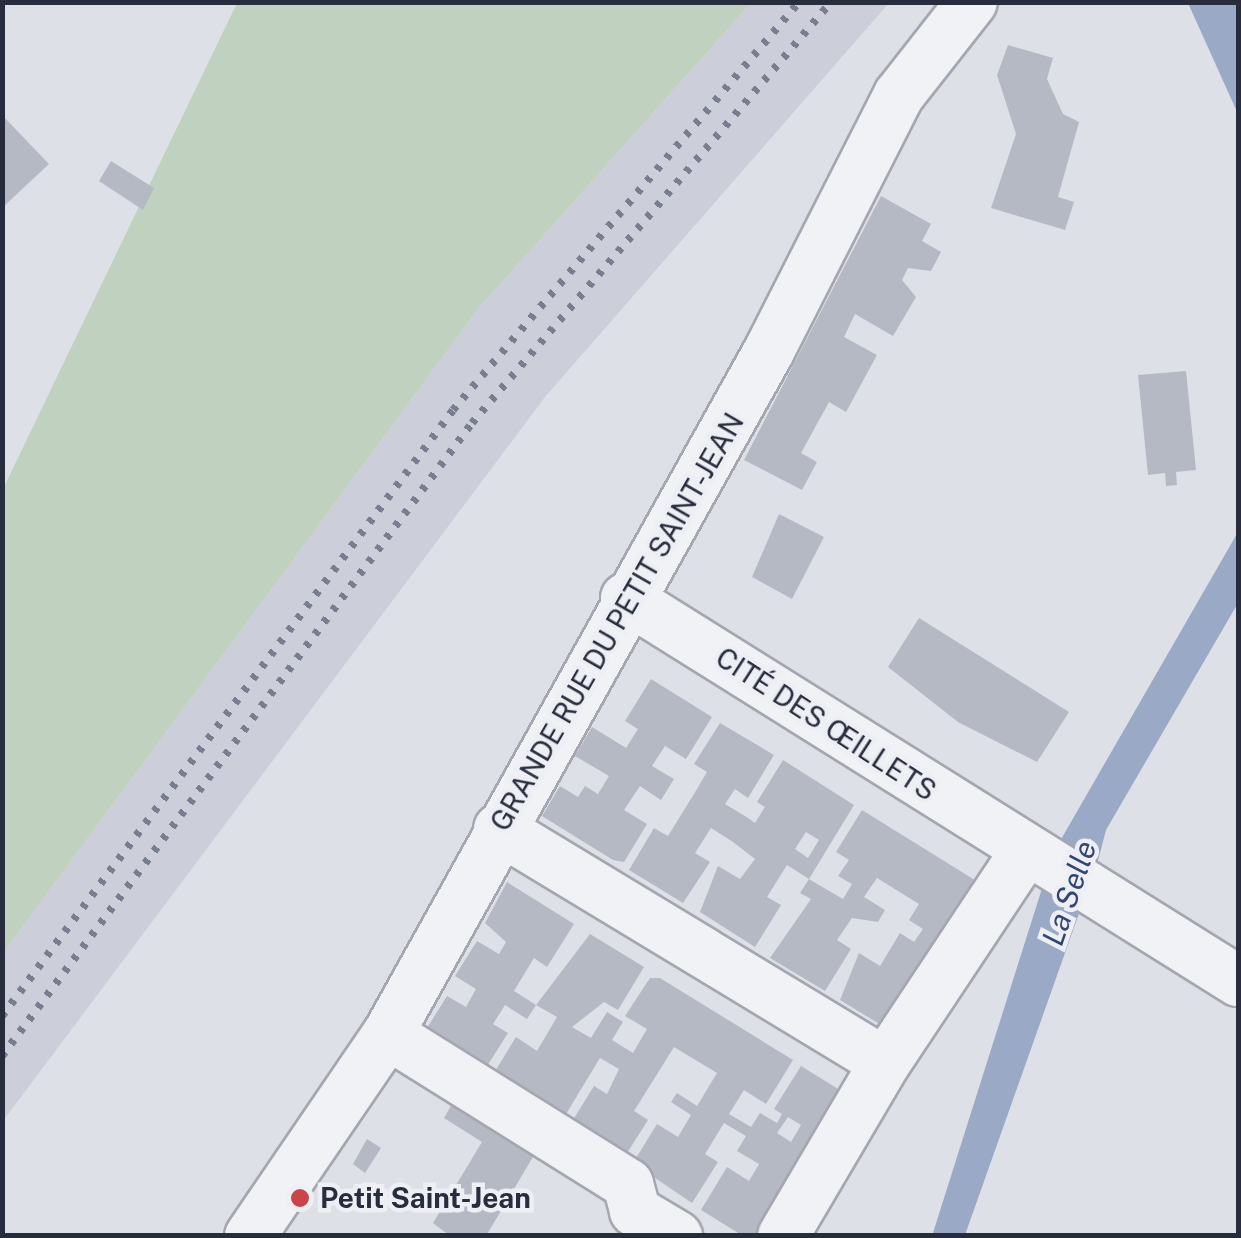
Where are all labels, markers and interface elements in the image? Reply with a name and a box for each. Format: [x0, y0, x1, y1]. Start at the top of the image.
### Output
street label: GRANDE RUE DU PETIT SAINT-JEAN [483, 407, 751, 837]
street label: CITÉ DES ŒILLETS [710, 640, 942, 808]
water label: La Selle [1034, 836, 1104, 950]
place label: Petit Saint-Jean [320, 1181, 531, 1215]
marker: Petit Saint-Jean [289, 1187, 311, 1209]

